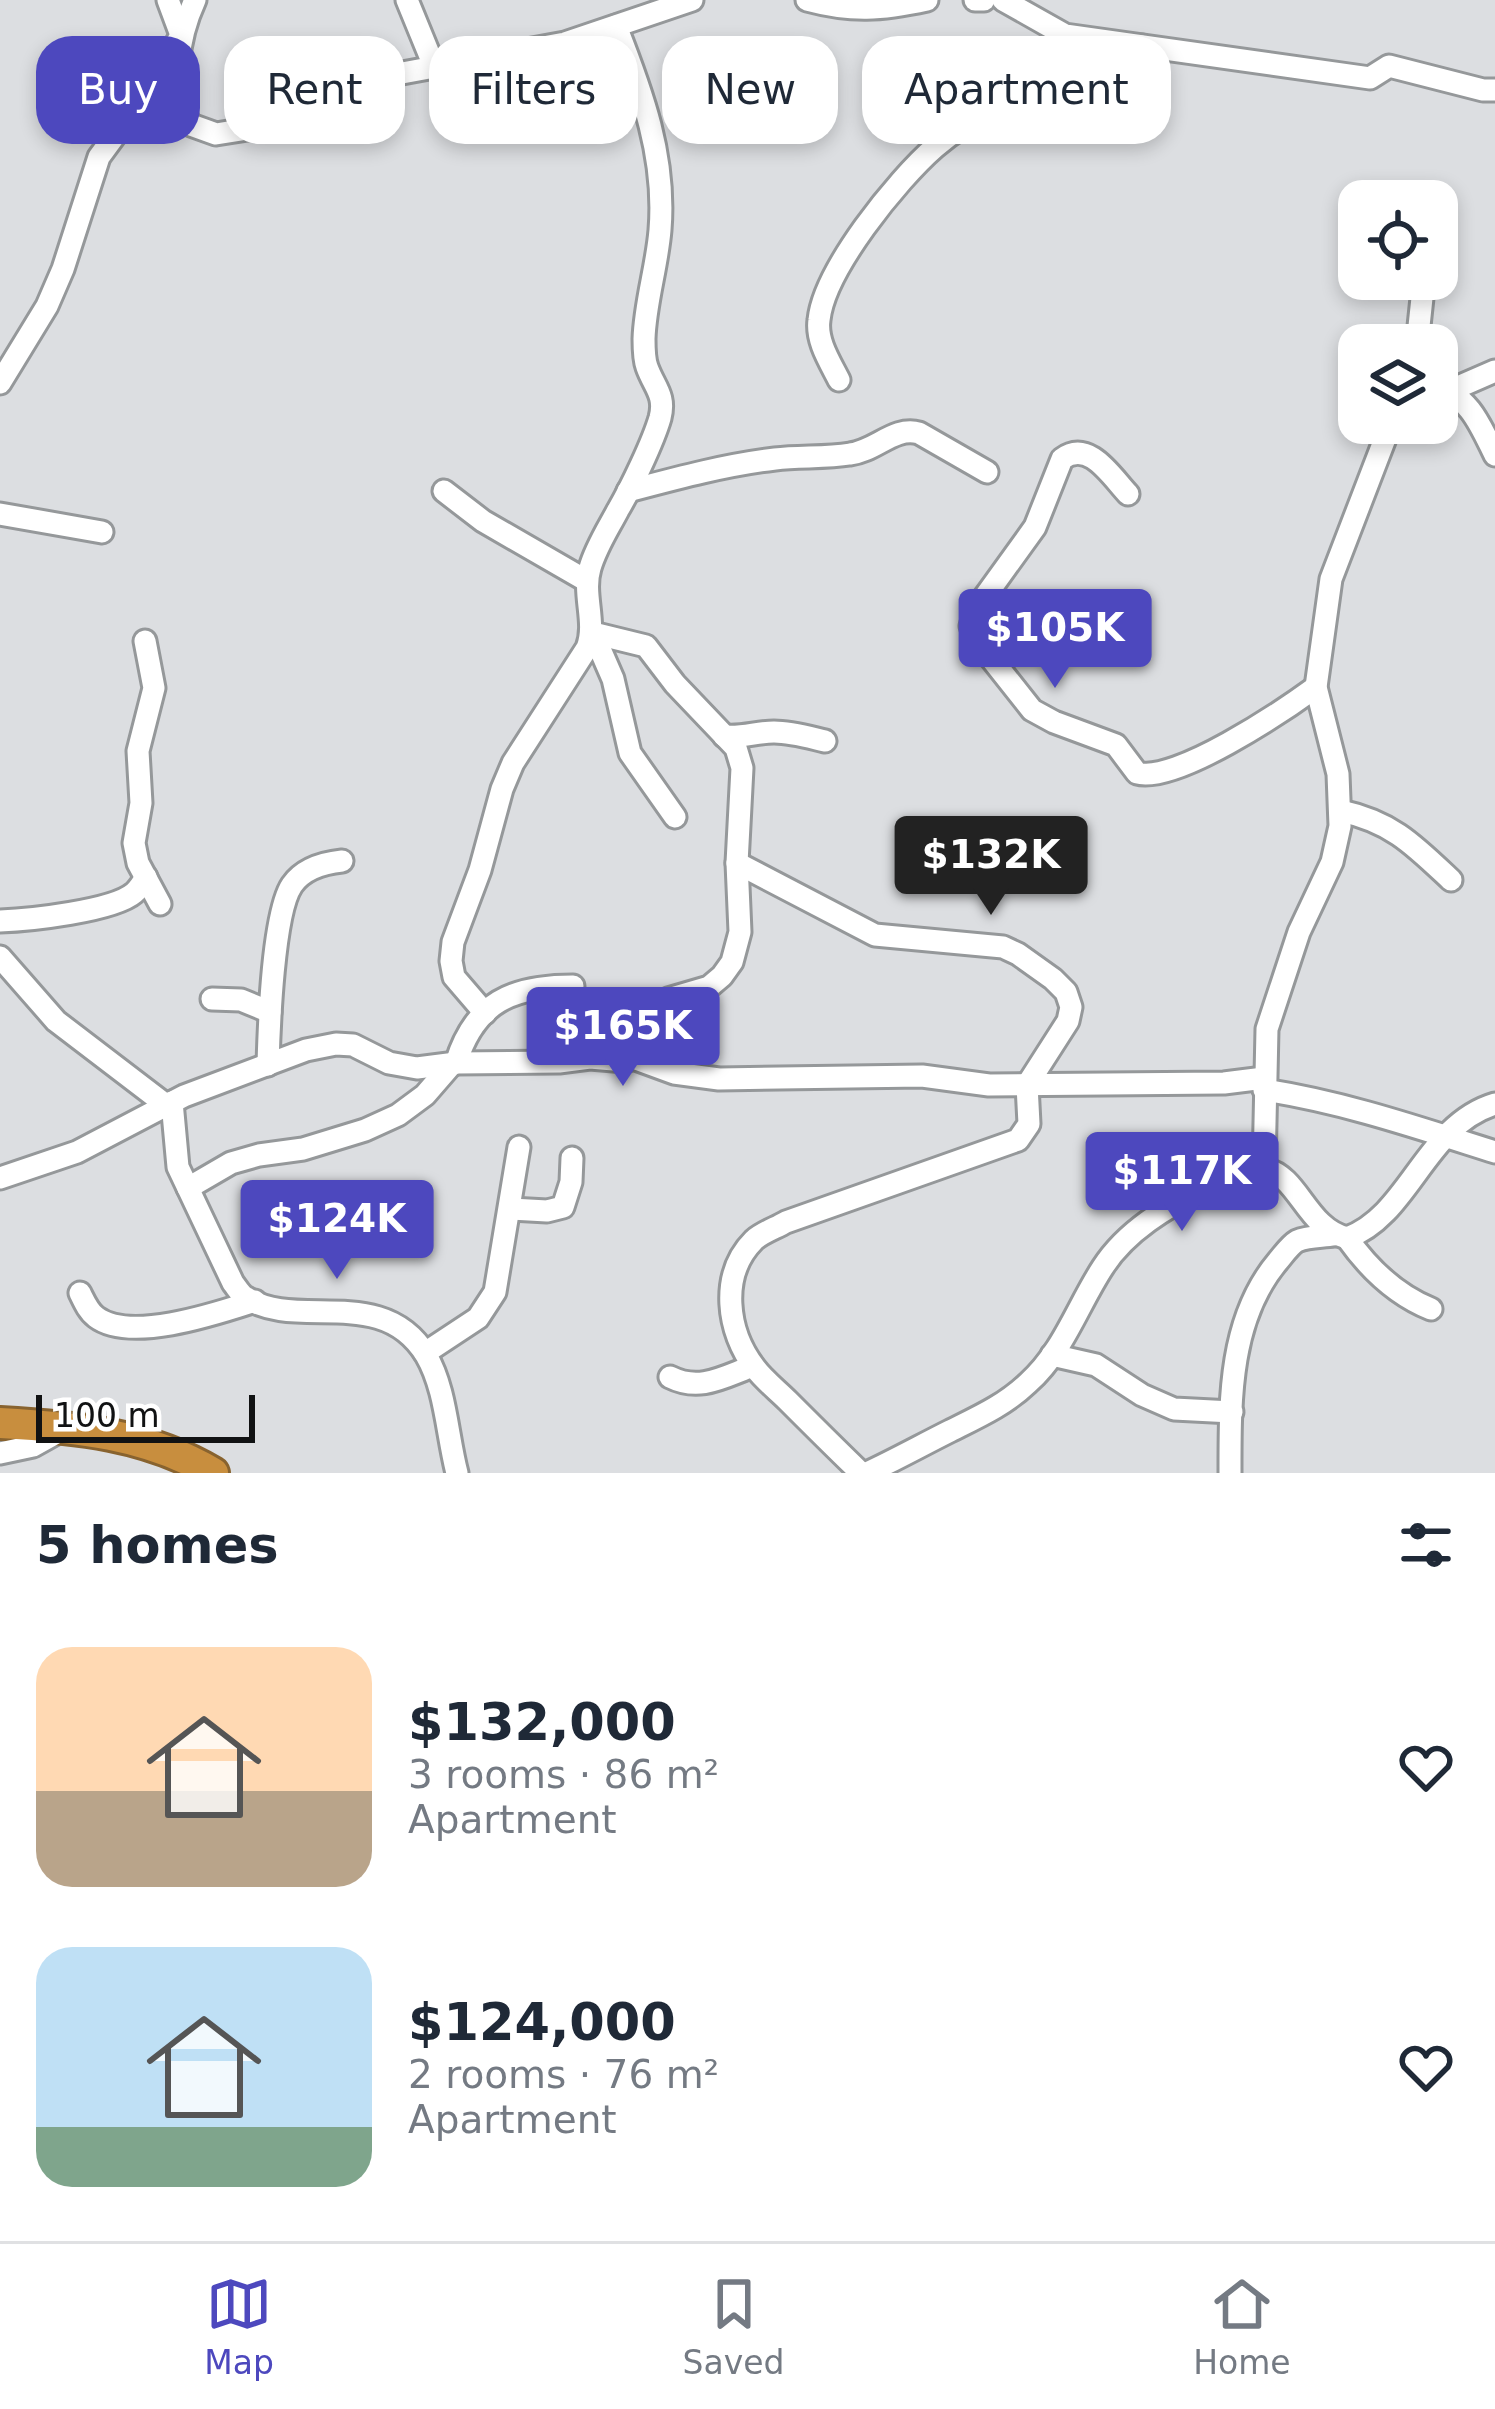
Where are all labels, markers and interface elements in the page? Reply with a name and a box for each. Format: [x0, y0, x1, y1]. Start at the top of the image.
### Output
chip: Buy [36, 36, 200, 144]
chip: Rent [224, 36, 405, 144]
chip: Filters [429, 36, 638, 144]
chip: New [662, 36, 838, 144]
chip: Apartment [862, 36, 1171, 144]
map controls [1338, 180, 1458, 444]
button: locate [1338, 180, 1458, 300]
button: layers [1338, 324, 1458, 444]
pin: $105K [971, 589, 1139, 691]
text: $105K [986, 605, 1124, 650]
pin: $132K [907, 816, 1075, 918]
text: $132K [922, 832, 1060, 877]
pin: $165K [539, 987, 707, 1089]
text: $165K [554, 1003, 692, 1048]
pin: $117K [1098, 1132, 1266, 1234]
text: $117K [1113, 1148, 1251, 1193]
pin: $124K [253, 1180, 421, 1282]
text: $124K [268, 1196, 406, 1241]
scale bar [36, 1389, 255, 1442]
text: 100 m [54, 1396, 160, 1435]
icon: filters [1393, 1512, 1459, 1578]
text: 5 homes [36, 1516, 279, 1575]
text: $132,000 [408, 1693, 676, 1752]
icon: home [132, 1695, 276, 1839]
icon: heart [1393, 1734, 1459, 1800]
text: 3 rooms · 86 m² [408, 1752, 719, 1797]
text: Apartment [408, 1797, 617, 1842]
text: $124,000 [408, 1993, 676, 2052]
icon: home [132, 1995, 276, 2139]
icon: heart [1393, 2034, 1459, 2100]
text: 2 rooms · 76 m² [408, 2052, 719, 2097]
text: Apartment [408, 2097, 617, 2142]
tab: Map [204, 2271, 274, 2382]
tab: Saved [683, 2271, 785, 2382]
tab: Home [1193, 2271, 1291, 2382]

